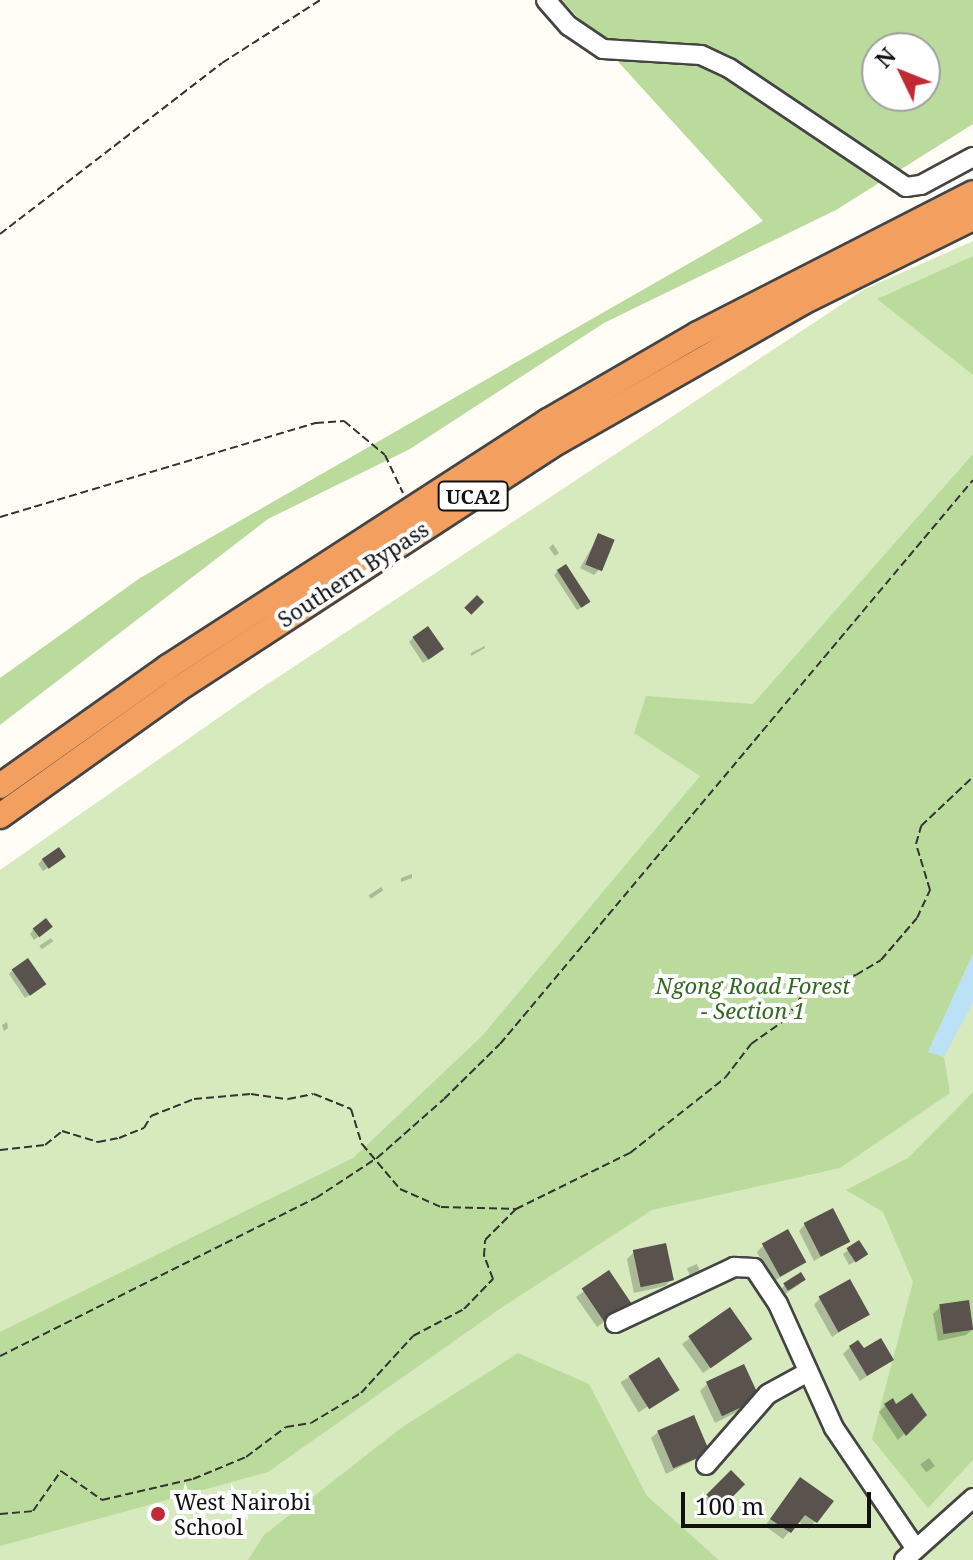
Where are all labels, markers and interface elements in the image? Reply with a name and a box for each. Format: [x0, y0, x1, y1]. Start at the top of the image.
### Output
north arrow [861, 32, 941, 112]
text: N [868, 40, 902, 74]
road number: UCA2 [437, 480, 509, 512]
street label: Southern Bypass [273, 515, 433, 633]
park label: Ngong Road Forest - Section 1 [656, 972, 850, 1024]
scale bar [685, 1476, 875, 1526]
place label: West Nairobi School [174, 1488, 311, 1540]
text: 100 m [695, 1489, 764, 1522]
marker: West Nairobi School [149, 1505, 167, 1523]

